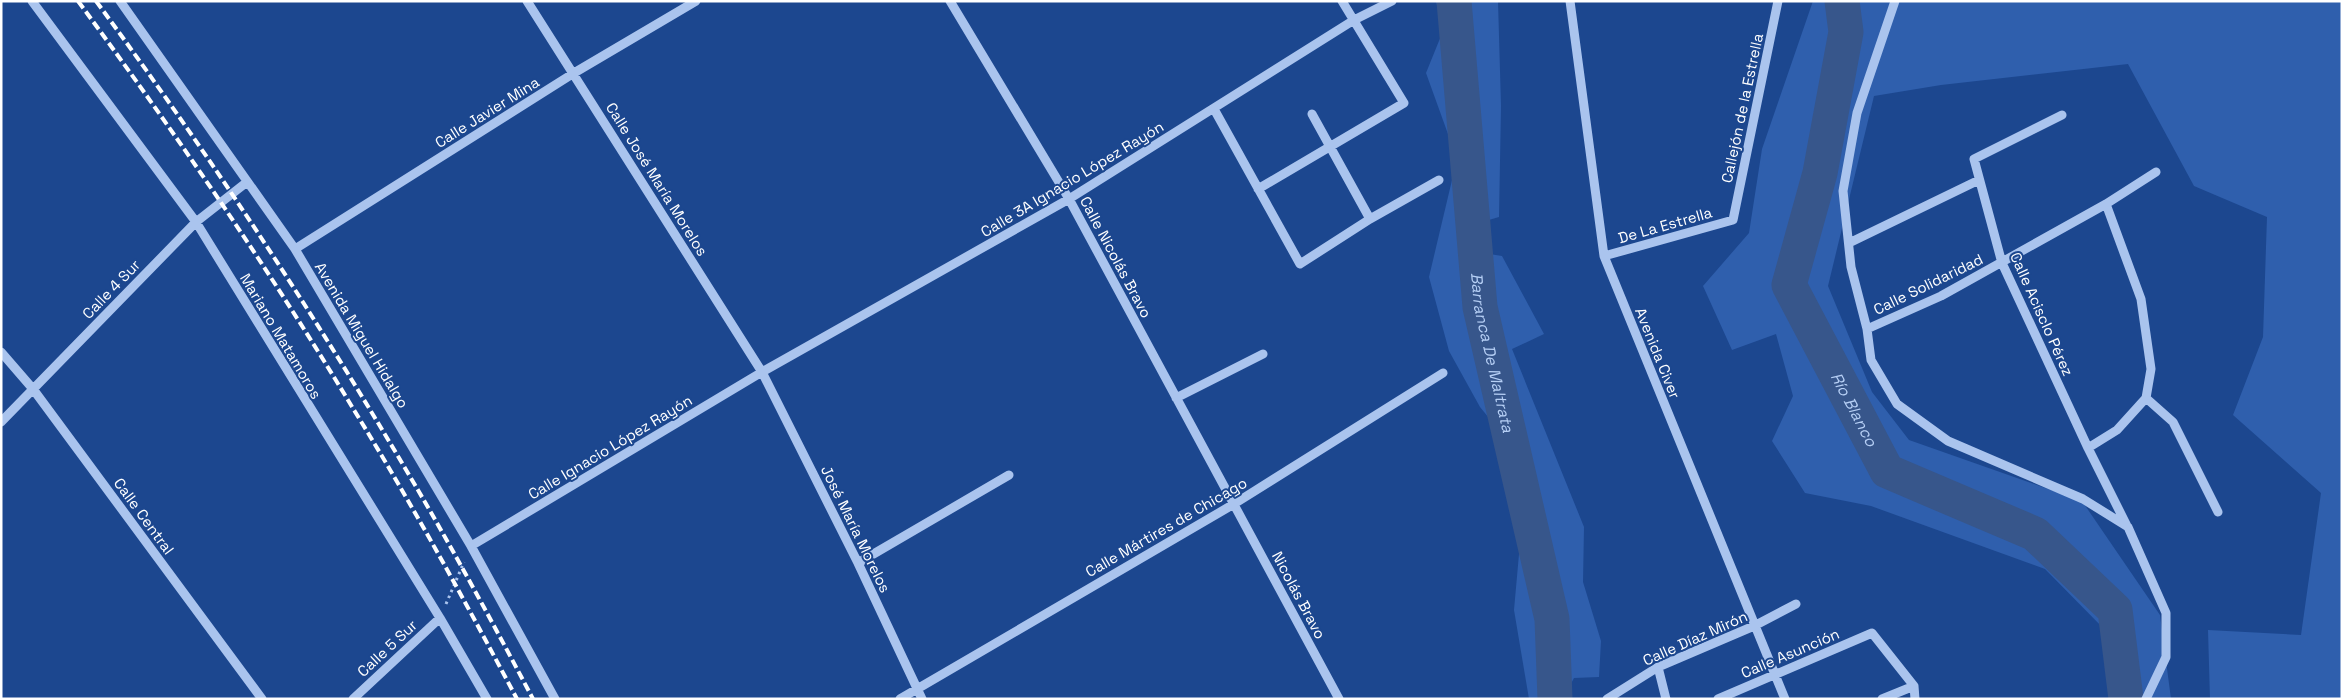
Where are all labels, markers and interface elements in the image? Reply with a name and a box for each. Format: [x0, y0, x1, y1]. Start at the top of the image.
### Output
street label: Callejón de la Estrella [1717, 31, 1767, 185]
street label: Calle Javier Mina [431, 72, 543, 152]
street label: Calle José María Morelos [602, 99, 712, 259]
street label: Calle 3A Ignacio López Rayón [977, 117, 1167, 241]
street label: Calle Nicolás Bravo [1076, 193, 1156, 321]
street label: De La Estrella [1616, 202, 1714, 247]
street label: Calle Solidaridad [1870, 249, 1986, 319]
street label: Calle Acisclo Pérez [2006, 249, 2078, 379]
street label: Calle 4 Sur [78, 255, 144, 323]
street label: Avenida Miguel Hidalgo [311, 258, 413, 412]
street label: Mariano Matamoros [236, 270, 326, 402]
water label: Barranca De Maltrata [1467, 272, 1519, 435]
street label: Avenida Civer [1631, 305, 1685, 402]
water label: Río Blanco [1826, 368, 1883, 451]
street label: Calle Ignacio López Rayón [525, 390, 695, 504]
street label: José María Morelos [817, 462, 895, 596]
street label: Calle Mártires de Chicago [1082, 473, 1250, 581]
street label: Calle Central [110, 474, 178, 558]
street label: Nicolás Bravo [1268, 548, 1330, 642]
street label: Calle Díaz Mirón [1640, 606, 1750, 670]
street label: Calle 5 Sur [353, 615, 421, 681]
street label: Calle Asunción [1738, 624, 1842, 682]

